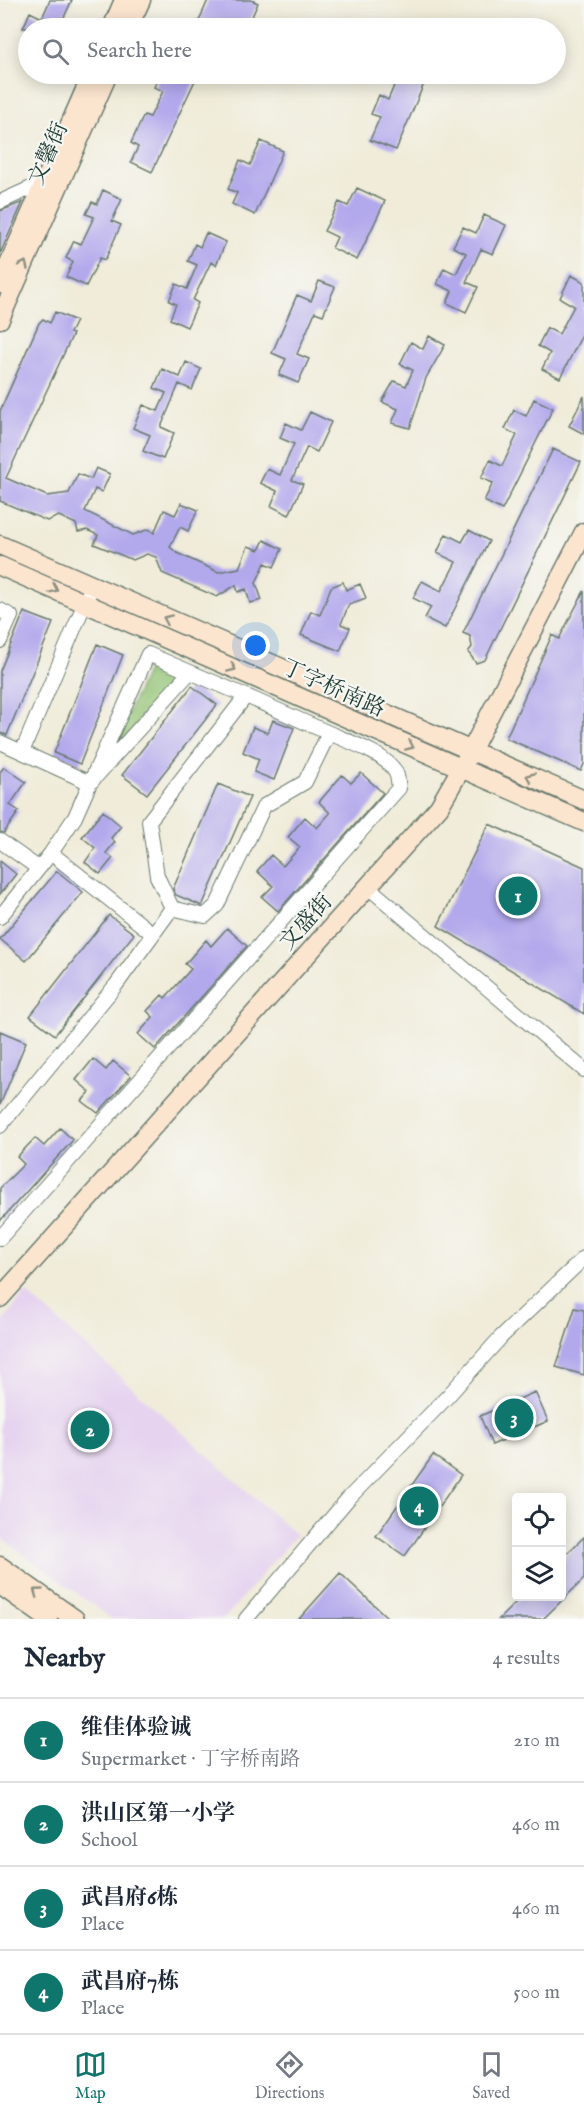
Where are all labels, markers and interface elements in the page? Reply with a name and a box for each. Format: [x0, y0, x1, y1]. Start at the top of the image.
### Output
search box [18, 18, 566, 84]
icon: search [39, 35, 72, 68]
text: Search here [87, 37, 192, 65]
street label: 文馨街 [23, 118, 75, 190]
one-way arrow [16, 260, 28, 271]
one-way arrow [47, 582, 58, 594]
one-way arrow [163, 614, 174, 626]
your location [241, 631, 270, 660]
street label: 丁字桥南路 [277, 654, 389, 724]
one-way arrow [226, 661, 237, 673]
one-way arrow [404, 739, 415, 751]
one-way arrow [526, 772, 537, 784]
pin: 1 [498, 874, 538, 918]
street label: 文盛街 [274, 888, 339, 956]
pin: 3 [494, 1396, 534, 1440]
pin: 2 [70, 1408, 110, 1452]
pin: 4 [400, 1484, 438, 1528]
map controls [512, 1493, 566, 1601]
button: locate [512, 1493, 566, 1547]
button: layers [512, 1547, 566, 1601]
one-way arrow [33, 1588, 44, 1599]
text: Nearby [24, 1642, 105, 1675]
text: 4 results [493, 1646, 560, 1671]
text: 维佳体验诚 [81, 1714, 191, 1742]
text: 1 [40, 1728, 47, 1753]
text: 210 m [514, 1728, 560, 1753]
text: Supermarket · 丁字桥南路 [81, 1747, 300, 1772]
text: 洪山区第一小学 [81, 1800, 235, 1828]
text: 2 [39, 1812, 48, 1837]
text: 460 m [512, 1812, 560, 1837]
text: School [81, 1828, 137, 1853]
text: 武昌府6栋 [81, 1884, 178, 1912]
text: 3 [40, 1896, 47, 1921]
text: 460 m [512, 1896, 560, 1921]
text: Place [81, 1912, 124, 1937]
text: 武昌府7栋 [81, 1968, 179, 1996]
text: 4 [39, 1980, 48, 2005]
text: 500 m [513, 1980, 560, 2005]
text: Place [81, 1996, 124, 2021]
tab: Map [74, 2048, 107, 2104]
tab: Directions [255, 2048, 324, 2104]
tab: Saved [472, 2048, 510, 2104]

